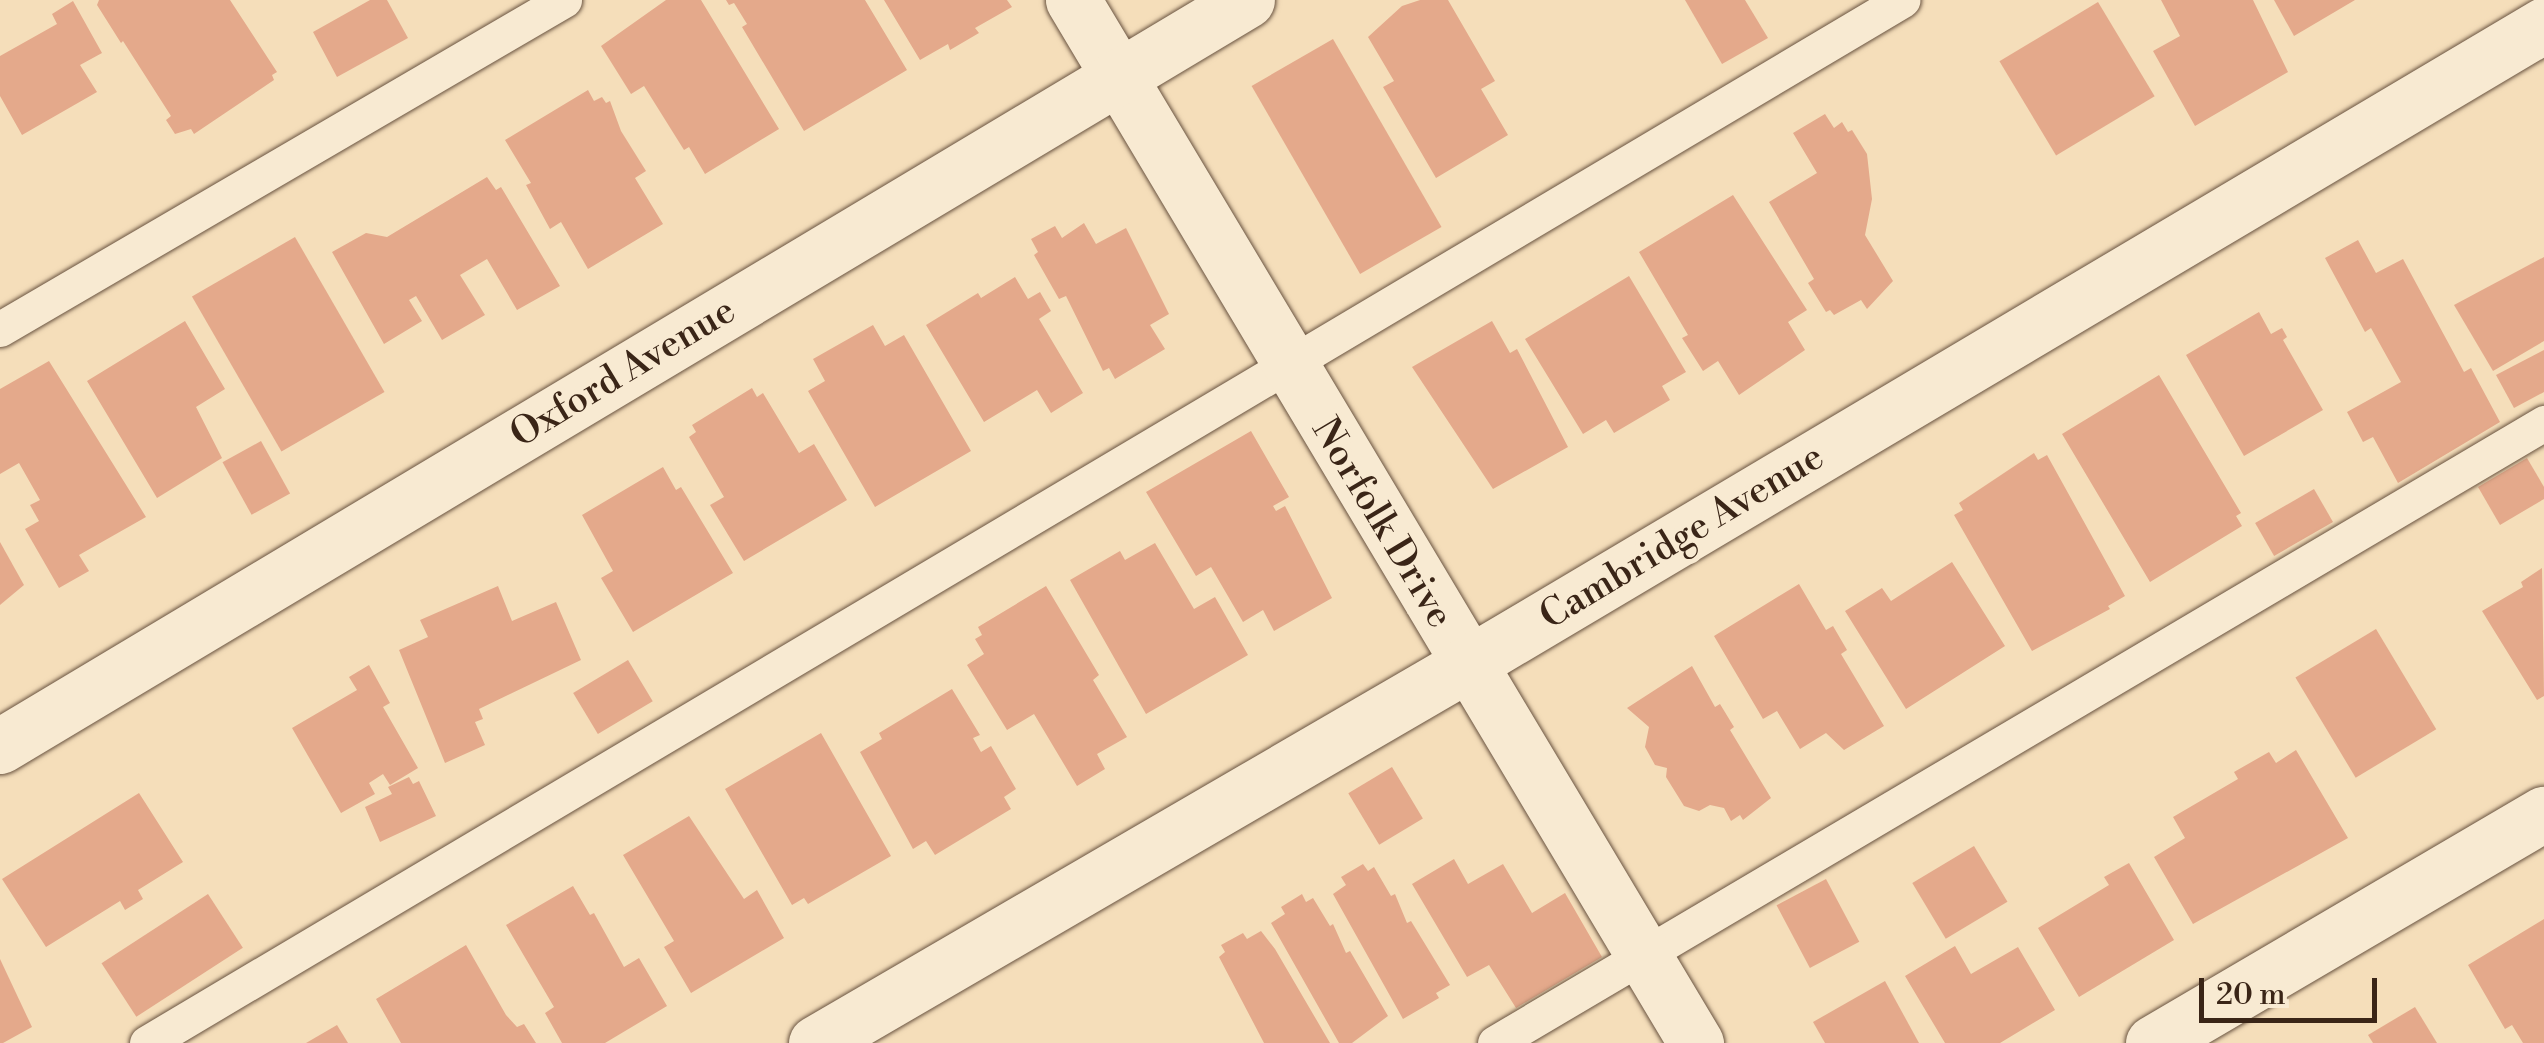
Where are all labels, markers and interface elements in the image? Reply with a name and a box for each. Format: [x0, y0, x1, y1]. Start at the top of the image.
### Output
street label: Oxford Avenue [502, 288, 744, 458]
street label: Norfolk Drive [1302, 410, 1462, 636]
street label: Cambridge Avenue [1532, 434, 1832, 640]
scale bar [2204, 958, 2382, 1020]
text: 20 m [2216, 976, 2285, 1014]

